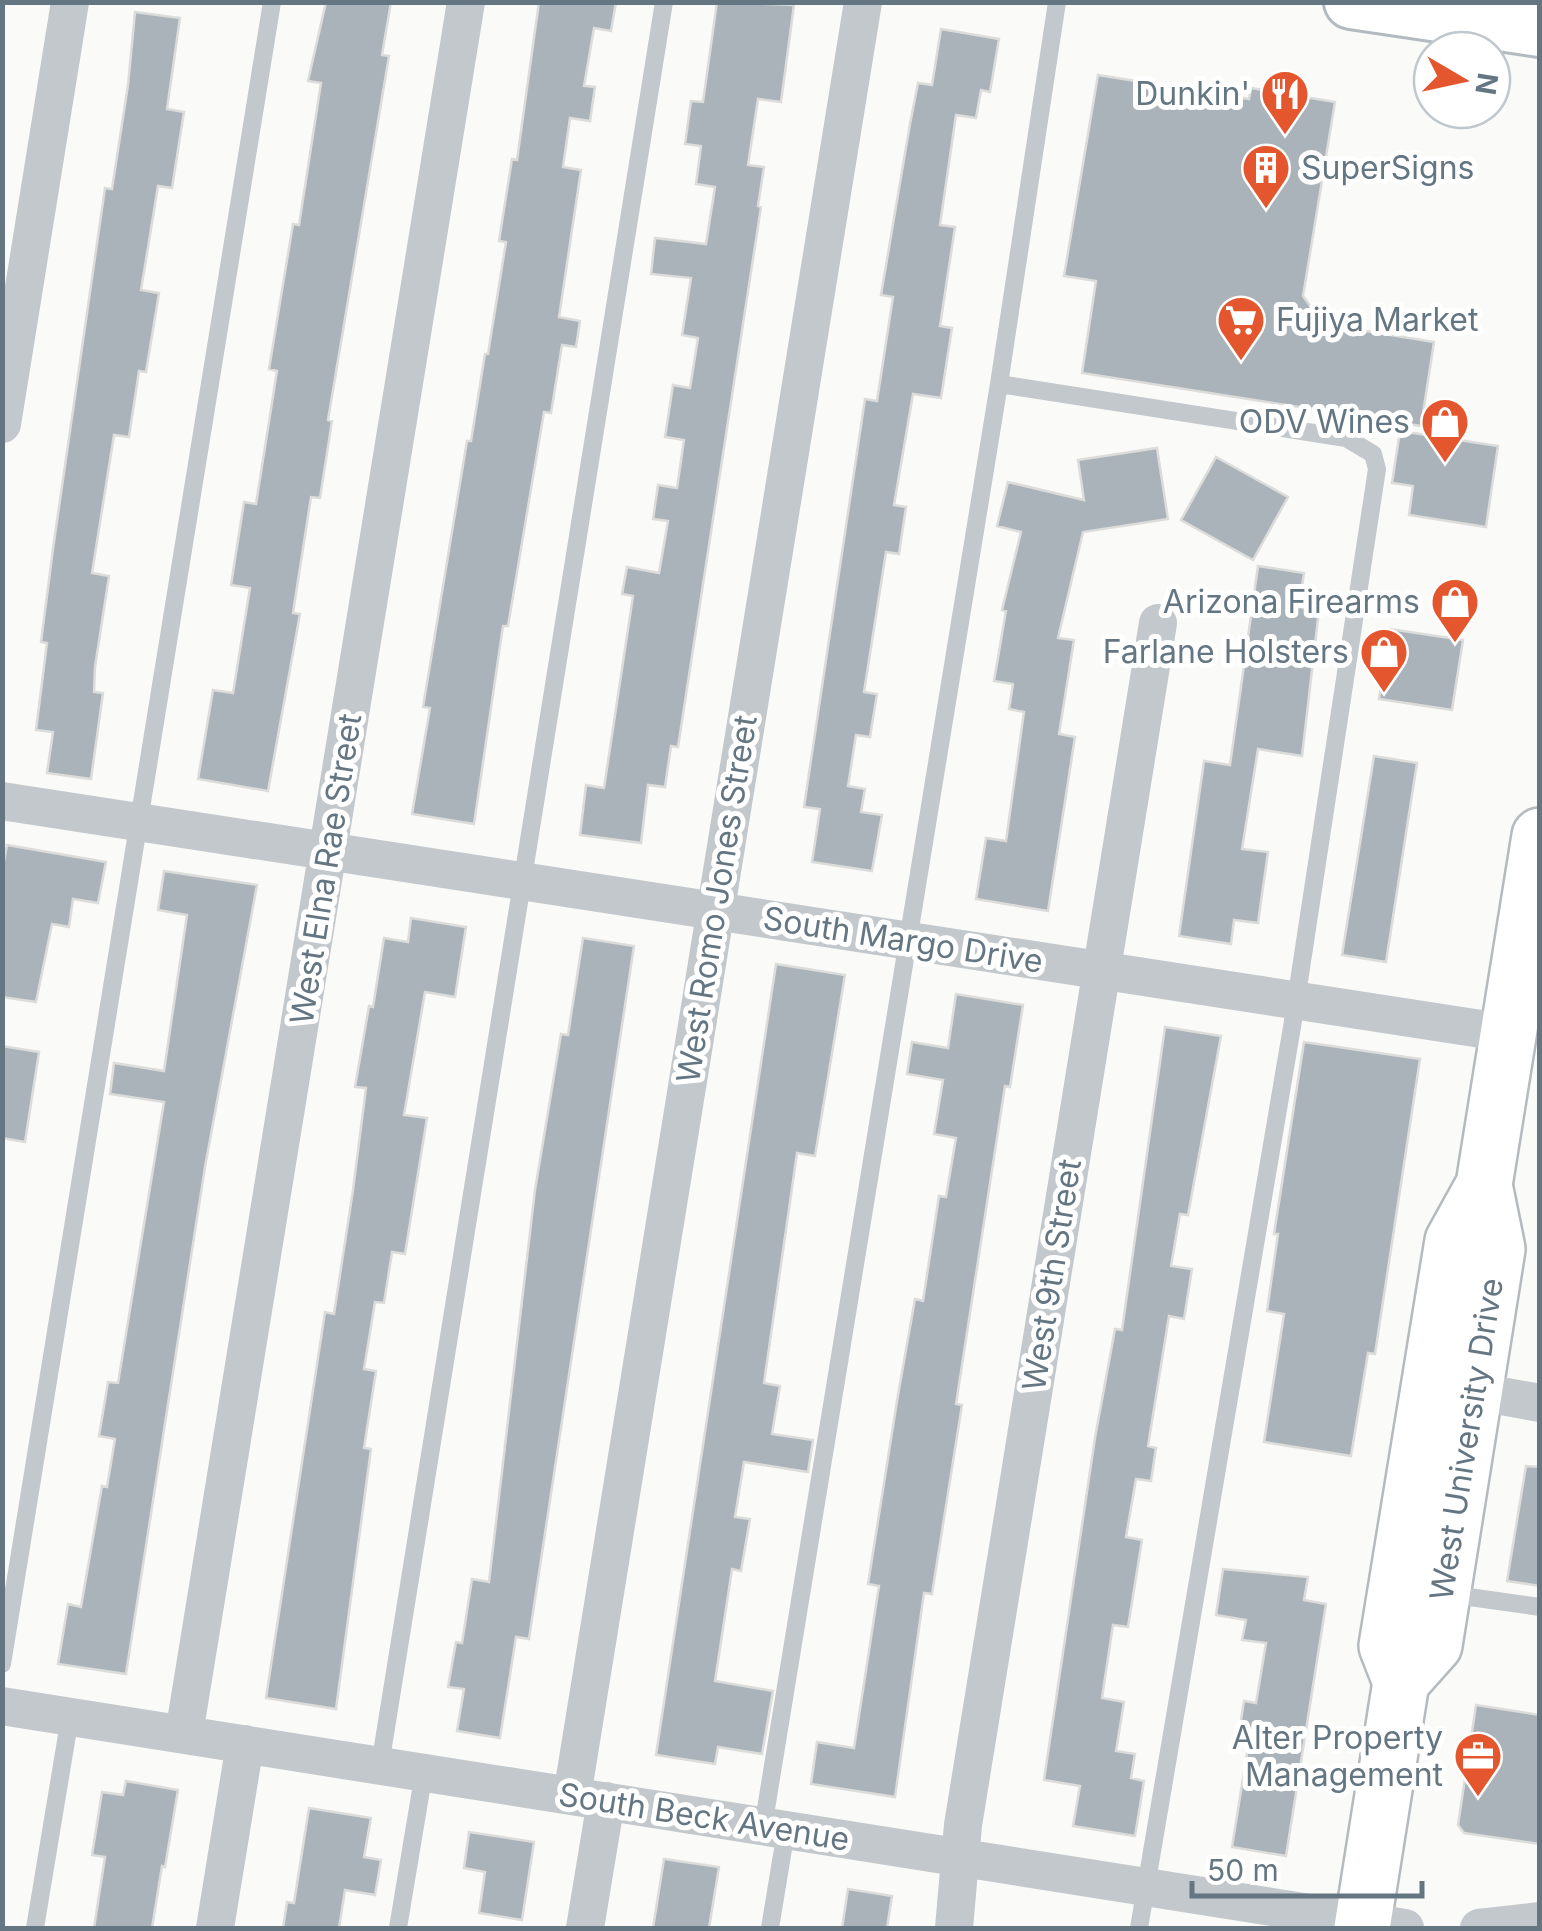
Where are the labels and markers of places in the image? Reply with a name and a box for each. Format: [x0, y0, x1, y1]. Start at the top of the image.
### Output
restaurant icon: Dunkin' [1259, 68, 1311, 136]
place label: Dunkin' [1135, 74, 1250, 113]
building icon: SuperSigns [1240, 142, 1292, 210]
place label: SuperSigns [1301, 148, 1474, 187]
supermarket icon: Fujiya Market [1215, 294, 1267, 362]
place label: Fujiya Market [1276, 300, 1478, 339]
shop icon: ODV Wines [1419, 396, 1471, 464]
place label: ODV Wines [1239, 402, 1410, 441]
shop icon: Arizona Firearms [1429, 576, 1481, 644]
place label: Arizona Firearms [1163, 582, 1420, 621]
shop icon: Farlane Holsters [1358, 626, 1410, 694]
place label: Farlane Holsters [1103, 632, 1349, 671]
place label: Alter Property Management [1232, 1718, 1443, 1794]
office icon: Alter Property Management [1452, 1730, 1504, 1798]

